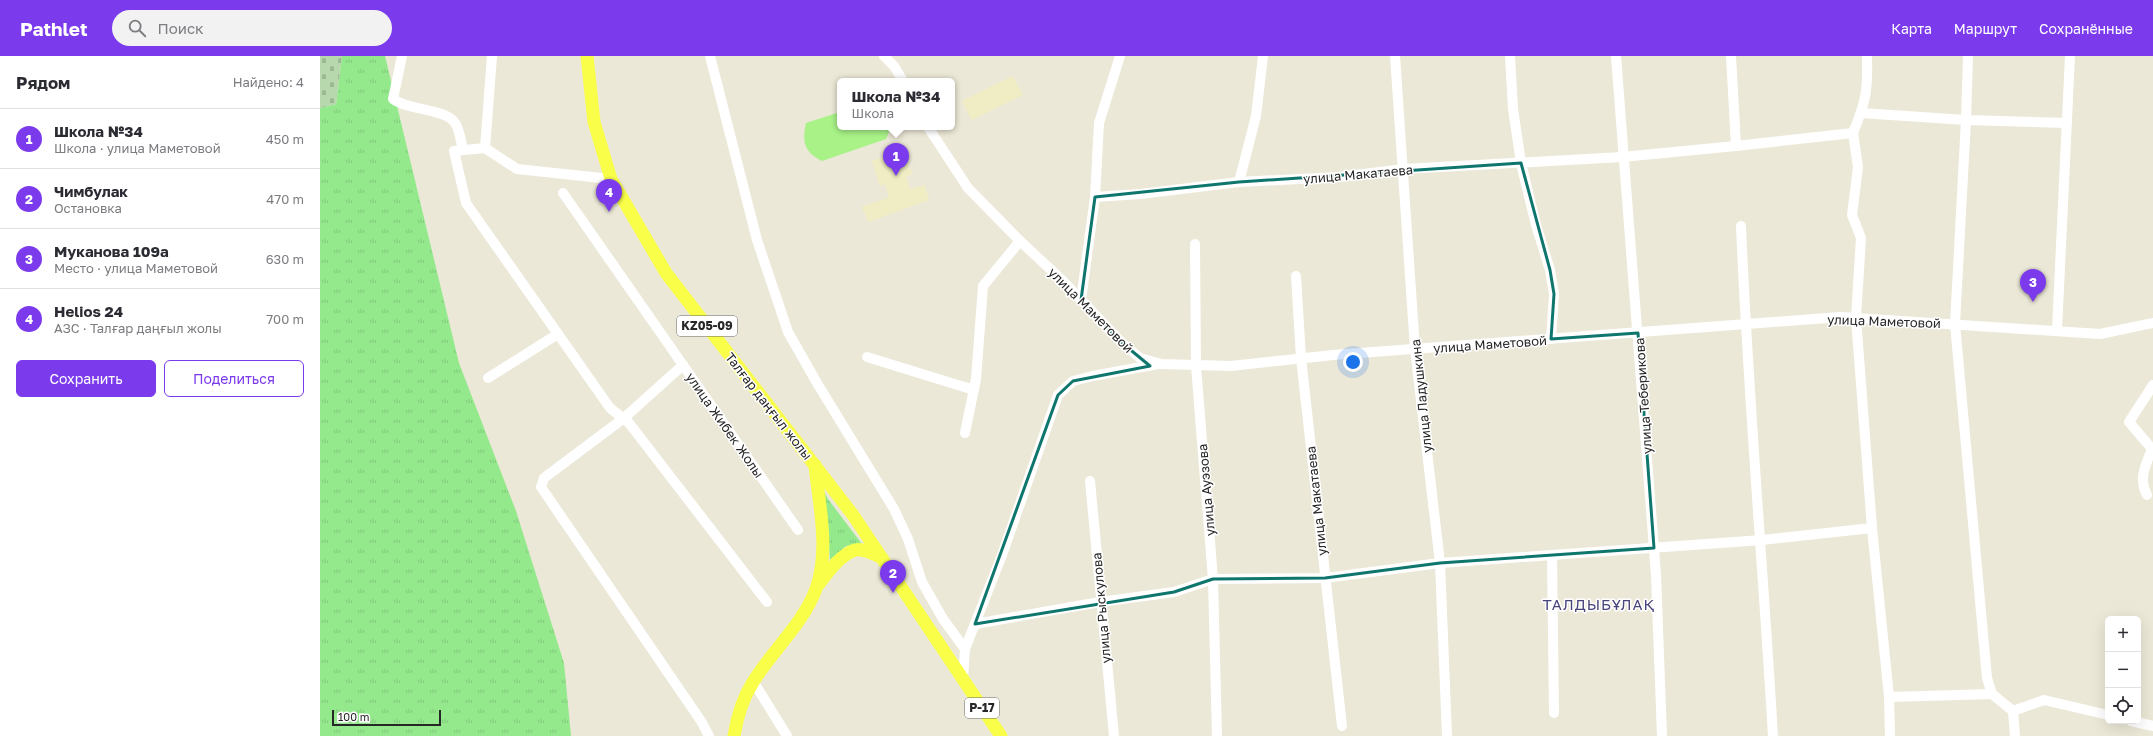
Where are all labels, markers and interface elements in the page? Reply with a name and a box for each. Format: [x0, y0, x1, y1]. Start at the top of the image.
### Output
search box [112, 10, 392, 46]
text: Pathlet [20, 17, 88, 40]
icon: search [126, 17, 148, 39]
text: Поиск [158, 19, 204, 37]
text: Карта [1891, 20, 1932, 37]
text: Маршрут [1954, 20, 2017, 37]
text: Сохранённые [2039, 20, 2133, 37]
text: Рядом [16, 72, 70, 93]
text: Найдено: 4 [233, 74, 304, 90]
popup [837, 78, 955, 130]
text: Школа №34 [852, 87, 940, 105]
text: Школа [852, 105, 894, 121]
text: Школа №34 [54, 122, 143, 140]
text: 1 [26, 131, 32, 147]
text: 450 m [266, 131, 304, 147]
text: Школа · улица Маметовой [54, 140, 221, 156]
pin: 1 [883, 143, 909, 176]
street label: улица Макатаева [1302, 161, 1414, 187]
pin: 4 [596, 179, 622, 212]
text: Чимбулак [54, 182, 128, 200]
text: 2 [25, 191, 33, 207]
text: 470 m [266, 191, 304, 207]
text: Остановка [54, 200, 122, 216]
text: Муканова 109а [54, 242, 169, 260]
text: 3 [25, 251, 33, 267]
text: 630 m [266, 251, 304, 267]
text: Место · улица Маметовой [54, 260, 218, 276]
street label: улица Маметовой [1045, 264, 1137, 356]
pin: 3 [2020, 269, 2046, 302]
text: Helios 24 [54, 302, 123, 320]
text: 4 [25, 311, 33, 327]
text: 700 m [266, 311, 304, 327]
street label: улица Маметовой [1827, 311, 1941, 331]
road number: KZ05-09 [677, 316, 737, 336]
text: АЗС · Талғар даңғыл жолы [54, 320, 222, 336]
street label: улица Маметовой [1433, 332, 1547, 356]
street label: улица Теберикова [1631, 337, 1655, 455]
street label: улица Ладушкина [1407, 338, 1435, 454]
street label: Талғар даңғыл жолы [722, 349, 816, 463]
your location [1343, 352, 1363, 372]
button: Сохранить [16, 360, 156, 397]
button: Поделиться [164, 360, 304, 397]
street label: улица Жибек Жолы [683, 369, 767, 481]
street label: улица Ауэзова [1194, 443, 1218, 537]
street label: улица Макатаева [1302, 445, 1330, 557]
street label: улица Рыскулова [1088, 552, 1114, 664]
pin: 2 [880, 560, 906, 593]
district label: ТАЛДЫБҰЛАҚ [1543, 595, 1655, 613]
map controls [2105, 616, 2141, 724]
button: + [2105, 616, 2141, 652]
button: − [2105, 652, 2141, 688]
button: locate [2105, 688, 2141, 724]
road number: P-17 [965, 698, 999, 718]
scale bar [332, 708, 441, 727]
text: 100 m [338, 710, 369, 723]

